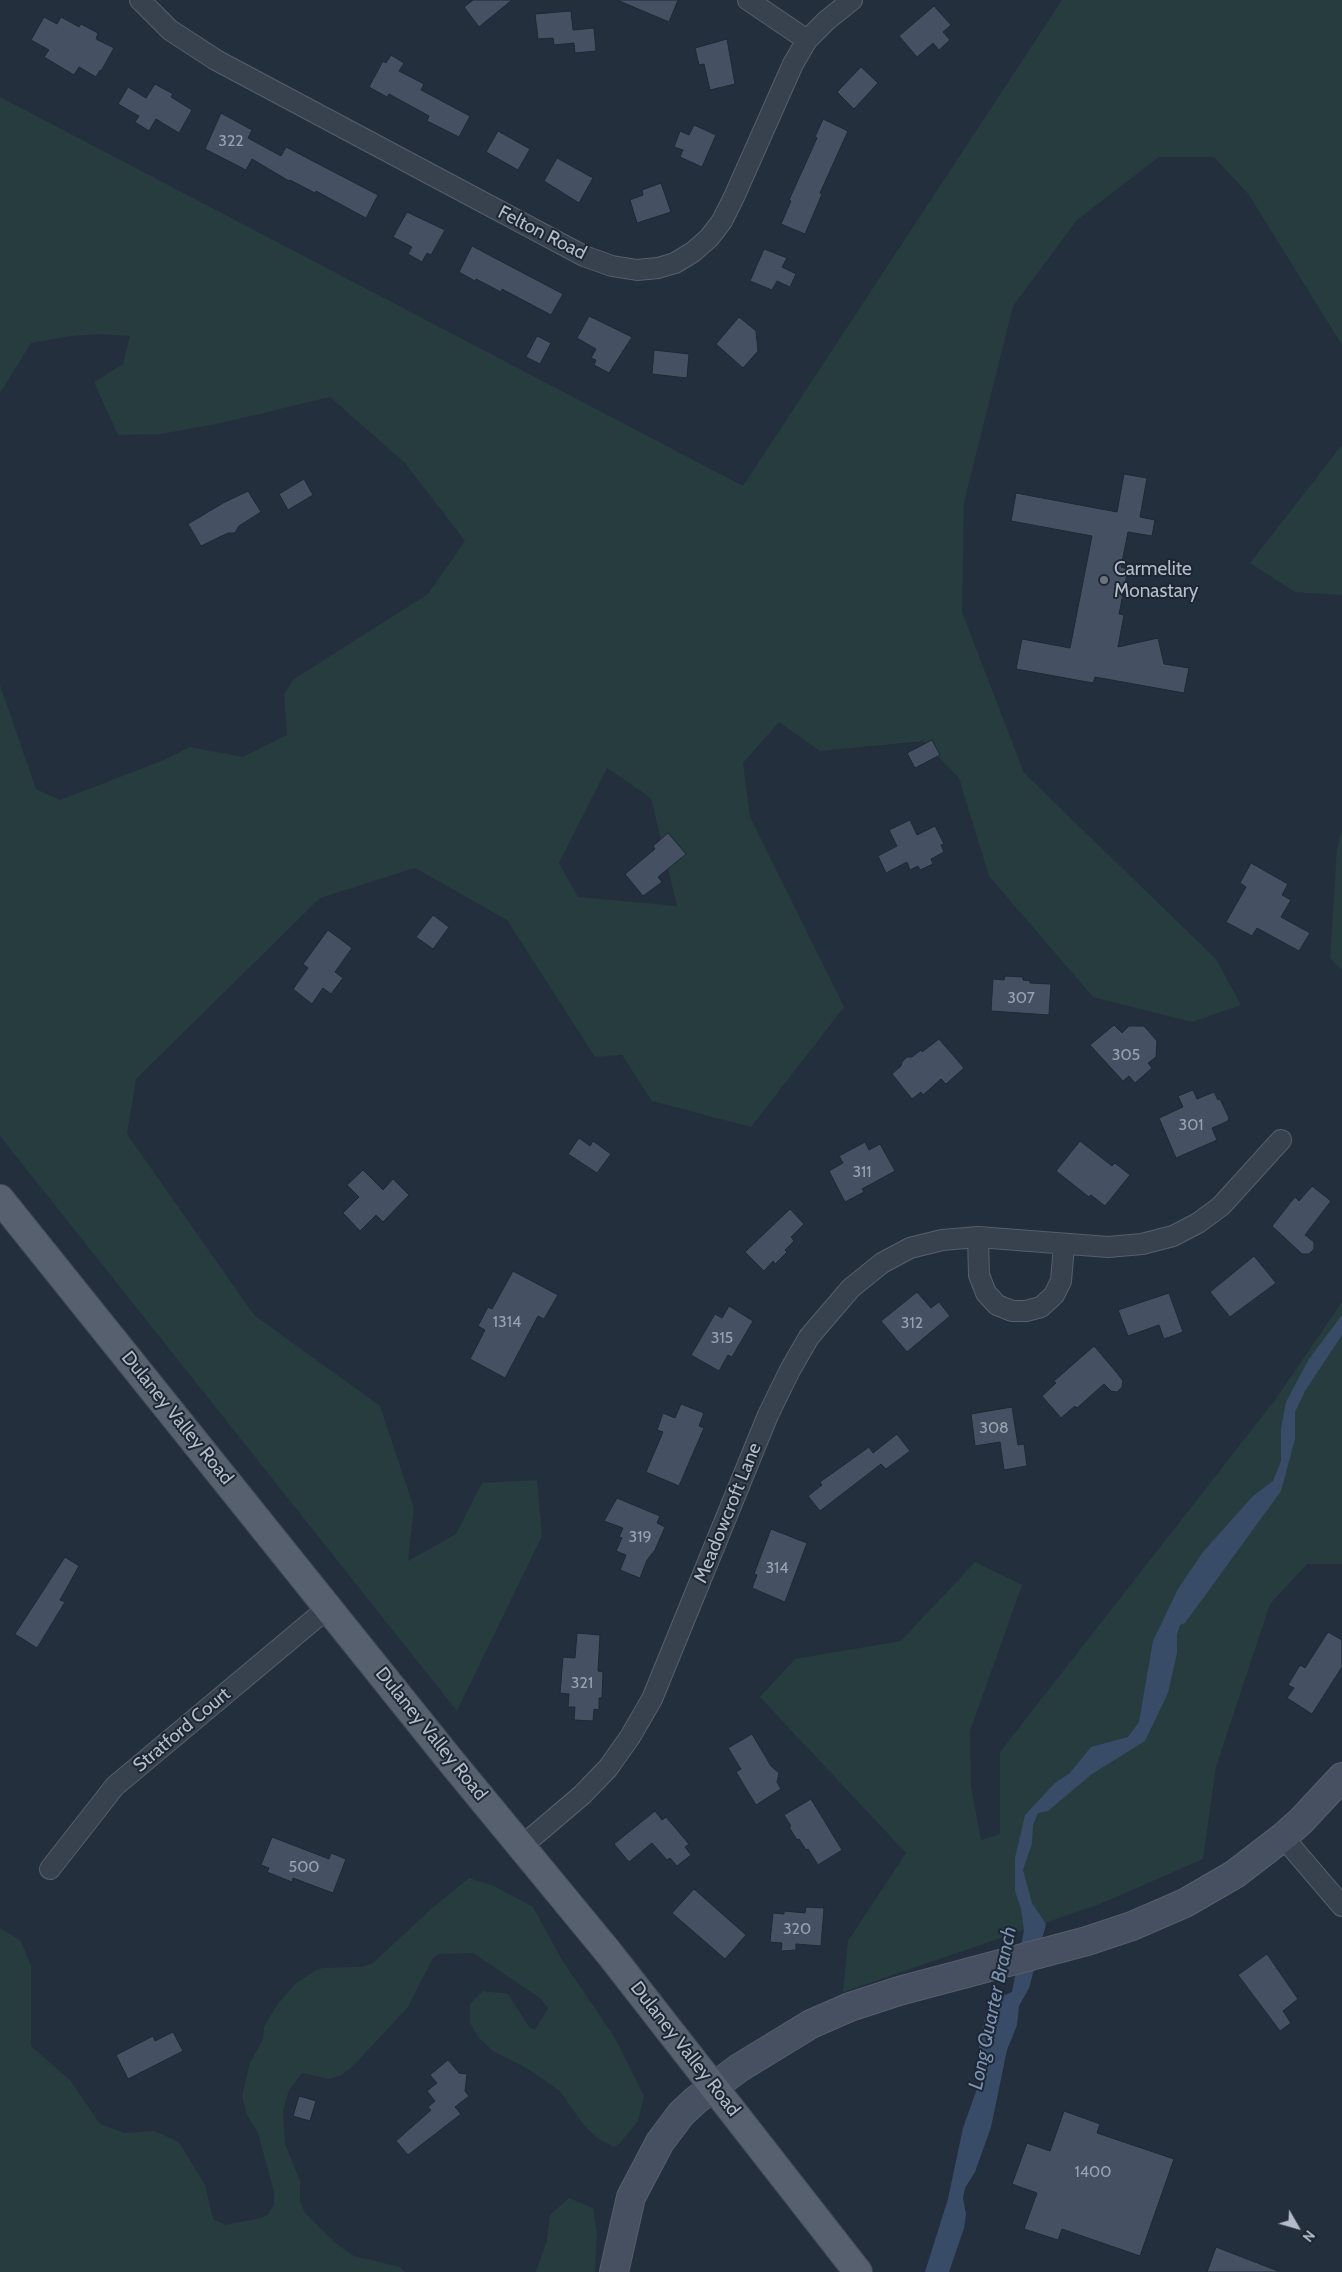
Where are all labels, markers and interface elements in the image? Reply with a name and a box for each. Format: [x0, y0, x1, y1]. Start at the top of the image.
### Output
house number: 322 [218, 131, 244, 151]
street label: Felton Road [494, 201, 590, 265]
place label: Carmelite Monastary [1114, 558, 1198, 602]
marker: Carmelite Monastary [1098, 574, 1110, 586]
house number: 307 [1007, 988, 1035, 1008]
house number: 305 [1112, 1045, 1140, 1065]
house number: 301 [1178, 1115, 1204, 1135]
house number: 311 [852, 1162, 872, 1182]
house number: 1314 [493, 1312, 521, 1332]
house number: 312 [901, 1313, 923, 1333]
house number: 315 [711, 1328, 733, 1348]
street label: Dulaney Valley Road [116, 1347, 238, 1489]
house number: 308 [979, 1418, 1009, 1438]
street label: Meadowcroft Lane [689, 1440, 767, 1586]
house number: 319 [629, 1527, 651, 1547]
house number: 314 [765, 1558, 789, 1578]
street label: Dulaney Valley Road [370, 1663, 492, 1805]
house number: 321 [571, 1673, 593, 1693]
street label: Stratford Court [129, 1683, 235, 1777]
house number: 500 [289, 1857, 319, 1877]
house number: 320 [783, 1919, 811, 1939]
water label: Long Quarter Branch [964, 1924, 1022, 2092]
street label: Dulaney Valley Road [625, 1977, 745, 2121]
house number: 1400 [1075, 2162, 1111, 2182]
north arrow [1272, 2202, 1322, 2252]
text: N [1299, 2227, 1319, 2246]

